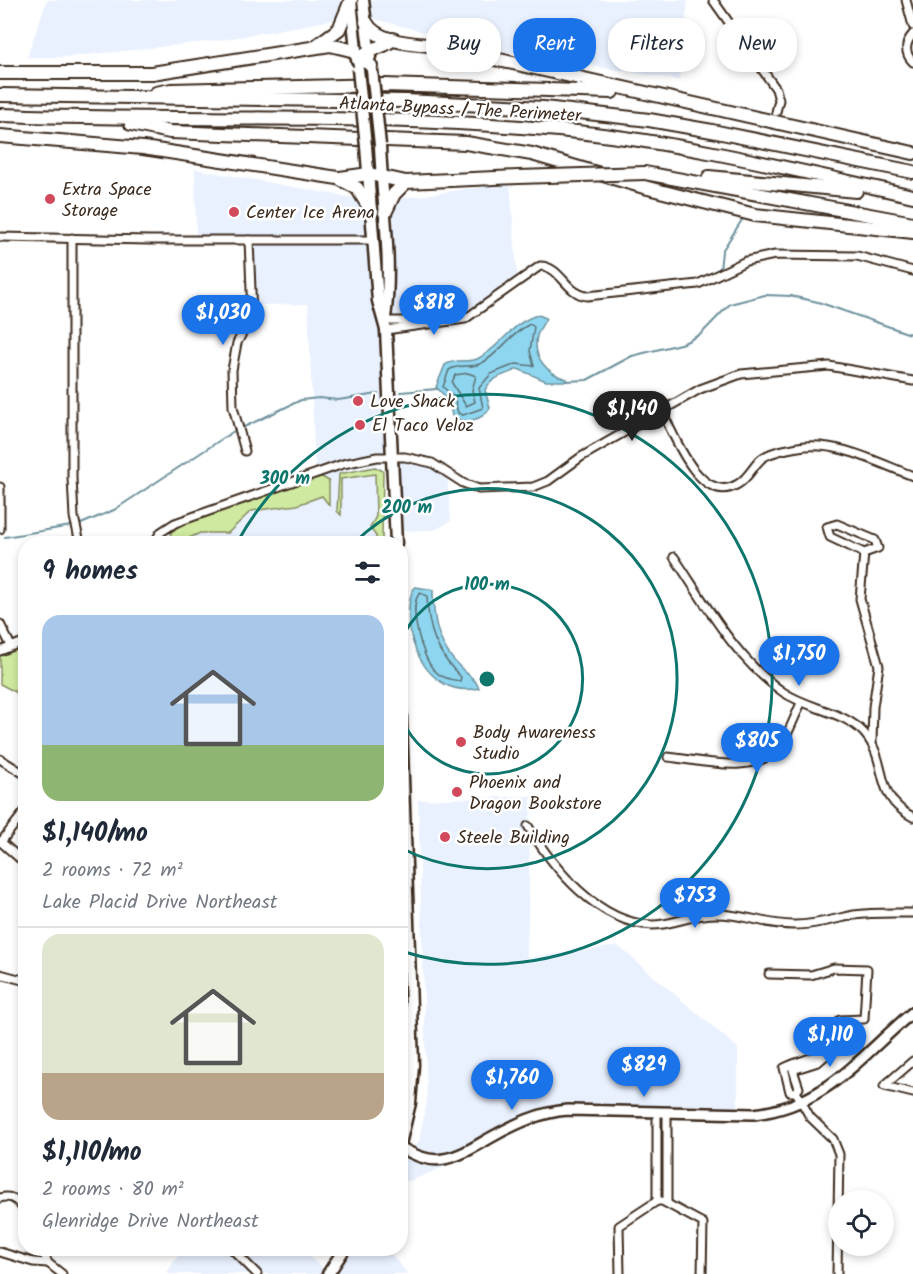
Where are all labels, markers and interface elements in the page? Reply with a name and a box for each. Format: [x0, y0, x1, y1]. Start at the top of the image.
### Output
chip: Buy [426, 18, 501, 72]
chip: Rent [513, 18, 596, 72]
chip: Filters [608, 18, 705, 72]
chip: New [717, 18, 797, 72]
street label: Atlanta Bypass / The Perimeter [338, 90, 583, 131]
place label: Extra Space Storage [62, 176, 152, 226]
marker: Extra Space Storage [43, 192, 57, 206]
place label: Center Ice Arena [246, 199, 375, 228]
marker: Center Ice Arena [227, 205, 241, 219]
pin: $818 [398, 285, 470, 336]
text: $818 [413, 288, 455, 320]
pin: $1,030 [174, 295, 272, 346]
text: $1,030 [196, 298, 250, 330]
place label: Love Shack [370, 388, 456, 417]
pin: $1,140 [583, 391, 681, 442]
marker: Love Shack [351, 394, 365, 408]
text: $1,140 [607, 394, 657, 426]
place label: El Taco Veloz [372, 412, 474, 441]
marker: El Taco Veloz [353, 418, 367, 432]
text: 300 m [259, 465, 310, 494]
text: 200 m [382, 494, 433, 523]
text: 9 homes [42, 551, 138, 593]
icon: filters [351, 556, 384, 589]
text: 100 m [464, 571, 510, 600]
pin: $1,750 [750, 636, 848, 687]
text: $1,750 [773, 639, 825, 671]
icon: home [159, 654, 267, 762]
centre of rings [477, 669, 497, 689]
place label: Body Awareness Studio [473, 719, 596, 769]
pin: $805 [721, 723, 793, 774]
text: $805 [735, 726, 779, 758]
marker: Body Awareness Studio [454, 735, 468, 749]
place label: Phoenix and Dragon Bookstore [469, 769, 602, 819]
marker: Phoenix and Dragon Bookstore [450, 785, 464, 799]
text: $1,140/mo [42, 813, 148, 855]
place label: Steele Building [457, 824, 570, 853]
marker: Steele Building [438, 830, 452, 844]
text: 2 rooms · 72 m² [42, 855, 183, 887]
pin: $753 [659, 878, 731, 929]
text: $753 [674, 881, 716, 913]
text: Lake Placid Drive Northeast [42, 887, 278, 919]
icon: home [159, 973, 267, 1081]
pin: $1,110 [781, 1017, 879, 1068]
text: $1,110 [807, 1020, 853, 1052]
pin: $829 [608, 1047, 680, 1098]
text: $829 [621, 1050, 667, 1082]
pin: $1,760 [463, 1060, 561, 1111]
text: $1,760 [485, 1063, 539, 1095]
text: $1,110/mo [42, 1132, 142, 1174]
text: 2 rooms · 80 m² [42, 1174, 184, 1206]
map controls [828, 1190, 894, 1256]
button: locate [828, 1190, 894, 1256]
text: Glenridge Drive Northeast [42, 1206, 259, 1238]

